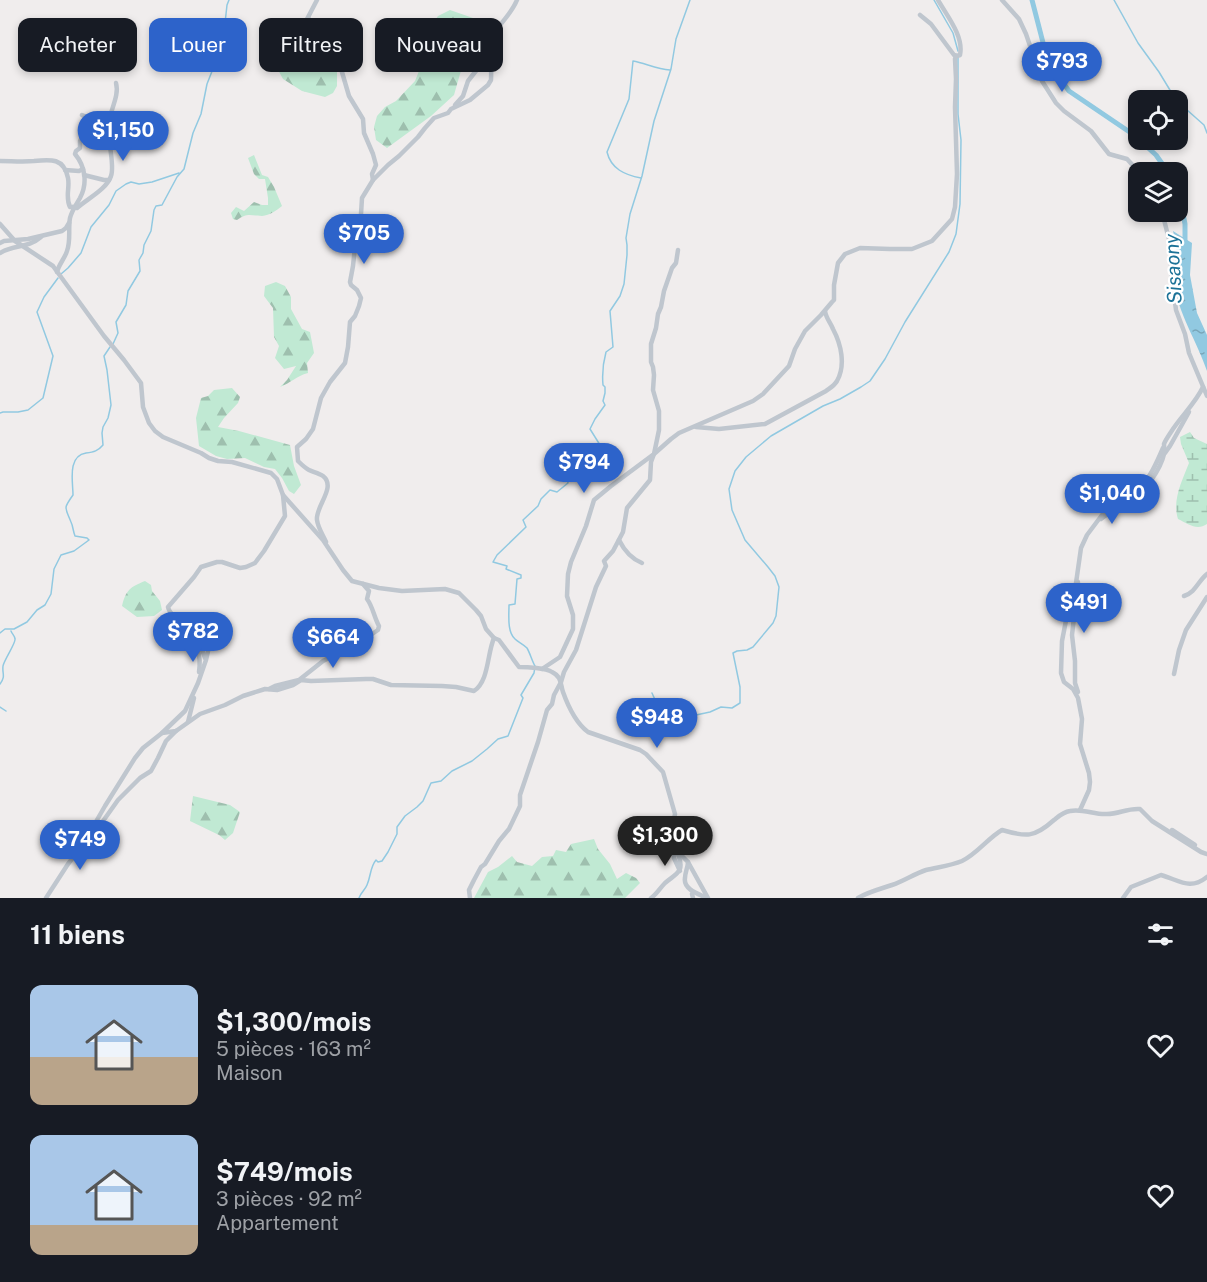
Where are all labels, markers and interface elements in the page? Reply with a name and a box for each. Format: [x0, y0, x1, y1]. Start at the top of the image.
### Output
chip: Acheter [18, 18, 137, 72]
chip: Louer [149, 18, 247, 72]
chip: Filtres [259, 18, 363, 72]
chip: Nouveau [375, 18, 503, 72]
pin: $793 [1026, 42, 1098, 93]
text: $793 [1036, 49, 1088, 73]
map controls [1128, 90, 1188, 222]
button: locate [1128, 90, 1188, 150]
pin: $1,150 [74, 111, 172, 162]
text: $1,150 [92, 118, 154, 142]
button: layers [1128, 162, 1188, 222]
pin: $705 [328, 214, 400, 265]
text: $705 [338, 221, 390, 245]
water label: Sisaony [1159, 232, 1187, 305]
pin: $794 [548, 443, 620, 494]
text: $794 [558, 450, 610, 474]
pin: $1,040 [1063, 474, 1161, 525]
text: $1,040 [1079, 481, 1145, 505]
pin: $491 [1048, 583, 1120, 634]
text: $491 [1060, 590, 1108, 614]
pin: $782 [157, 612, 229, 663]
pin: $664 [297, 618, 369, 669]
text: $782 [167, 619, 219, 643]
text: $664 [306, 625, 360, 649]
pin: $948 [621, 698, 693, 749]
text: $948 [630, 705, 684, 729]
pin: $1,300 [616, 816, 714, 867]
pin: $749 [44, 820, 116, 871]
text: $1,300 [632, 823, 698, 847]
text: $749 [54, 827, 106, 851]
icon: filters [1144, 918, 1177, 951]
text: 11 biens [30, 919, 125, 950]
text: $1,300/mois [216, 1006, 371, 1037]
icon: home [78, 1009, 150, 1081]
icon: heart [1144, 1029, 1177, 1062]
text: 5 pièces · 163 m² [216, 1037, 371, 1061]
text: Maison [216, 1061, 283, 1085]
text: $749/mois [216, 1156, 353, 1187]
icon: home [78, 1159, 150, 1231]
icon: heart [1144, 1179, 1177, 1212]
text: 3 pièces · 92 m² [216, 1187, 362, 1211]
text: Appartement [216, 1211, 339, 1235]

